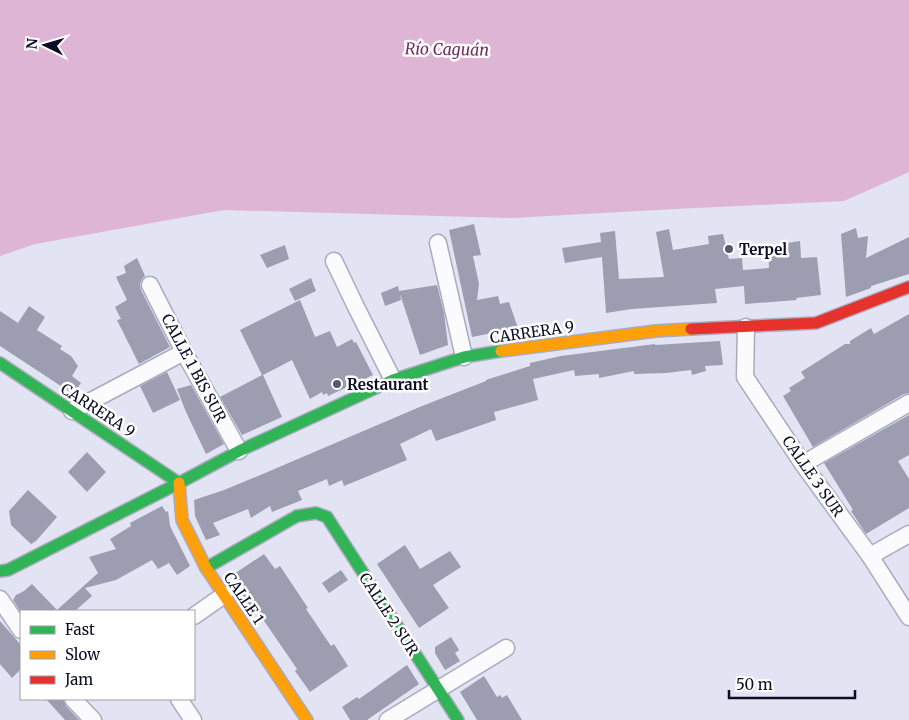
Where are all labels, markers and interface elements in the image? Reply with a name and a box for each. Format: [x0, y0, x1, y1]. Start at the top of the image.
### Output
north arrow [20, 20, 70, 70]
text: N [23, 38, 41, 50]
water label: Río Caguán [405, 38, 489, 60]
place label: Terpel [739, 240, 787, 259]
marker: Terpel [723, 243, 735, 255]
street label: CALLE 1 BIS SUR [157, 311, 231, 426]
street label: CARRERA 9 [489, 317, 575, 347]
place label: Restaurant [347, 375, 429, 394]
marker: Restaurant [331, 378, 343, 390]
street label: CARRERA 9 [57, 379, 139, 441]
street label: CALLE 3 SUR [778, 432, 848, 521]
street label: CALLE 1 [220, 568, 268, 628]
street label: CALLE 2 SUR [355, 569, 423, 659]
legend [20, 610, 195, 700]
text: Fast [65, 620, 95, 639]
text: Slow [65, 645, 100, 664]
scale bar [729, 668, 855, 700]
text: Jam [64, 670, 93, 689]
text: 50 m [736, 675, 773, 694]

